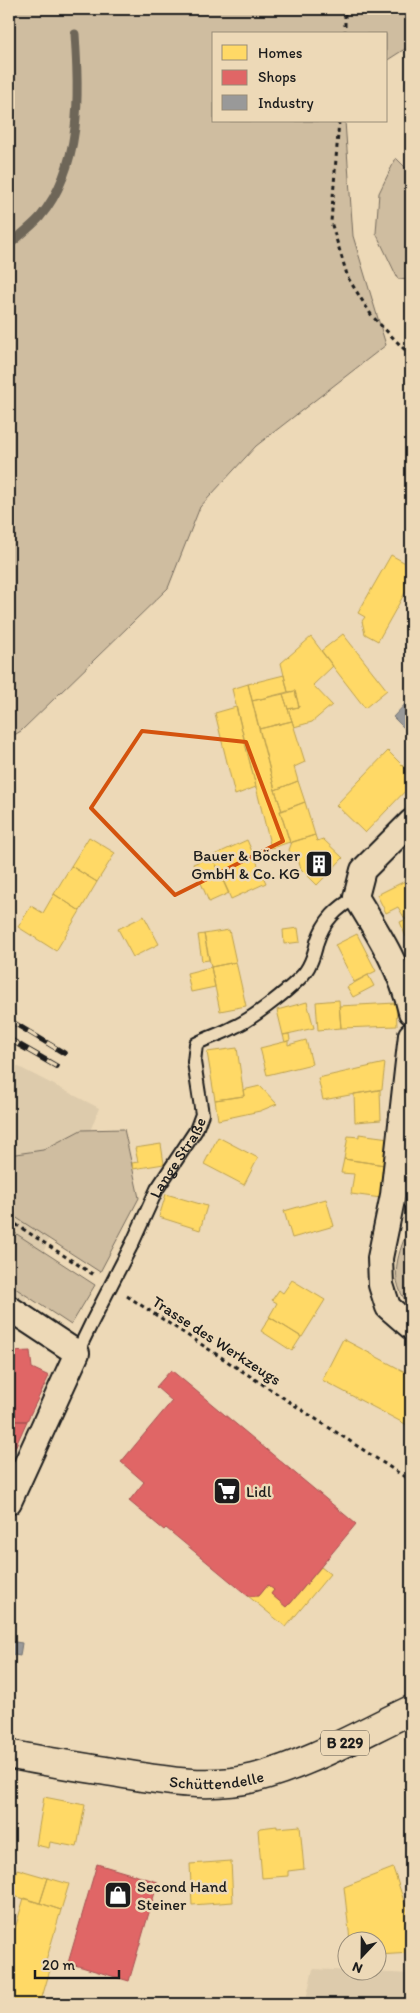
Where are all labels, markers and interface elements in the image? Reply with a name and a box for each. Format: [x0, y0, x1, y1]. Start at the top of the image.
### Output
legend [212, 32, 388, 122]
text: Homes [258, 44, 303, 62]
text: Shops [258, 68, 297, 86]
text: Industry [258, 94, 314, 112]
place label: Bauer & Böcker GmbH & Co. KG [191, 846, 301, 883]
building icon: Bauer & Böcker GmbH & Co. KG [304, 849, 334, 879]
street label: Lange Straße [145, 1115, 210, 1201]
street label: Trasse des Werkzeugs [149, 1292, 285, 1389]
supermarket icon: Lidl [212, 1476, 242, 1506]
place label: Lidl [246, 1482, 272, 1501]
road number: B 229 [321, 1730, 369, 1756]
street label: Schüttendelle [168, 1767, 266, 1793]
place label: Second Hand Steiner [137, 1877, 228, 1914]
shop icon: Second Hand Steiner [103, 1880, 133, 1910]
north arrow [338, 1930, 388, 1980]
scale bar [35, 1948, 119, 1980]
text: 20 m [42, 1956, 76, 1974]
text: N [350, 1958, 365, 1977]

